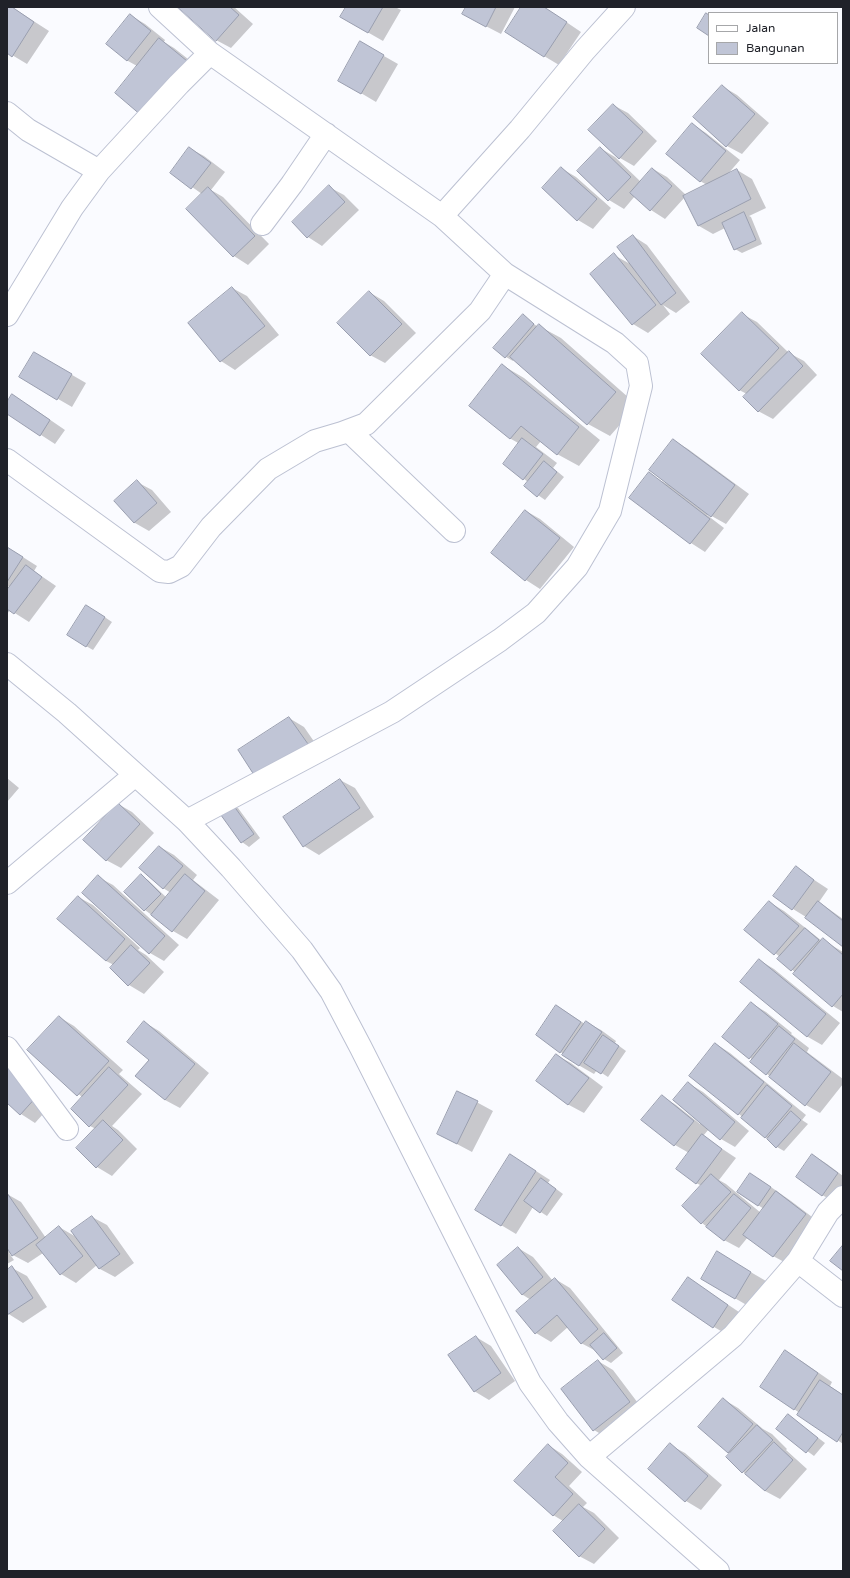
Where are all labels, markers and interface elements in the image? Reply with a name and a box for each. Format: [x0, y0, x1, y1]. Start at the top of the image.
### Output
legend [708, 12, 838, 64]
text: Jalan [746, 21, 775, 35]
text: Bangunan [746, 41, 805, 55]

